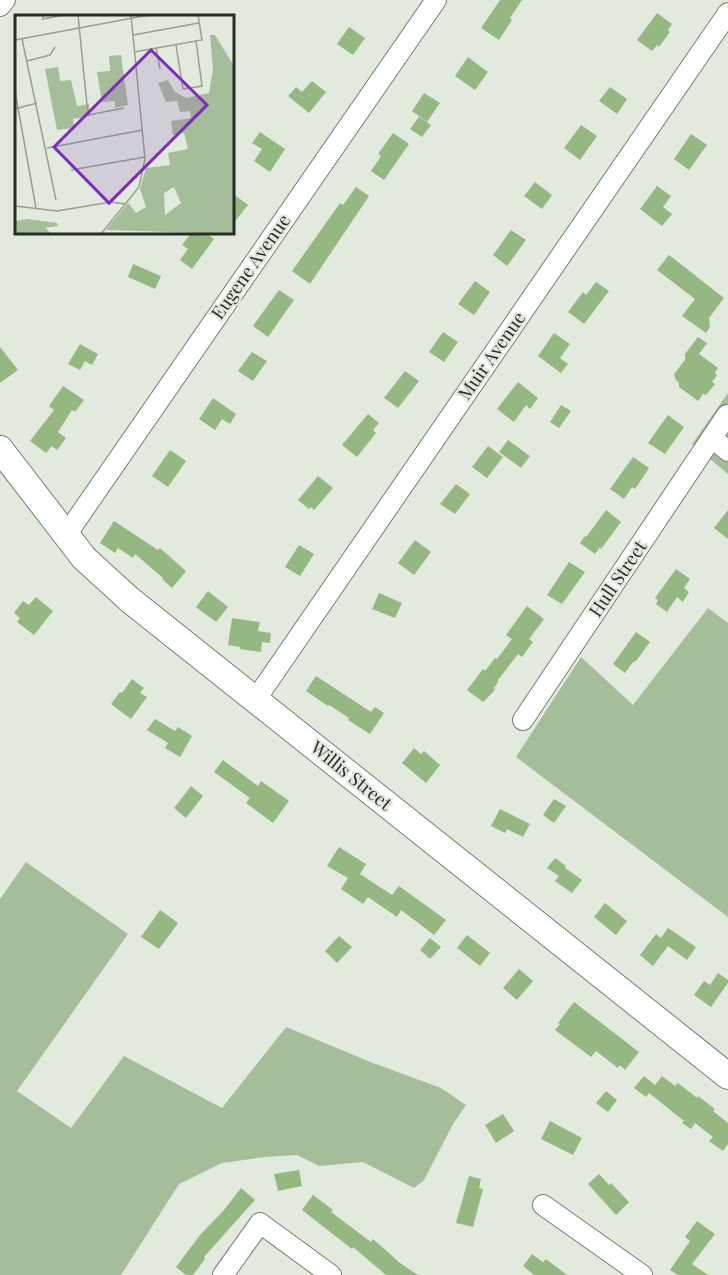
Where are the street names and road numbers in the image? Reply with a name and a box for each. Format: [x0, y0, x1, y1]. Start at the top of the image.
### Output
street label: Eugene Avenue [205, 209, 295, 324]
street label: Muir Avenue [452, 307, 530, 404]
street label: Hull Street [583, 535, 652, 621]
street label: Willis Street [305, 735, 398, 816]

